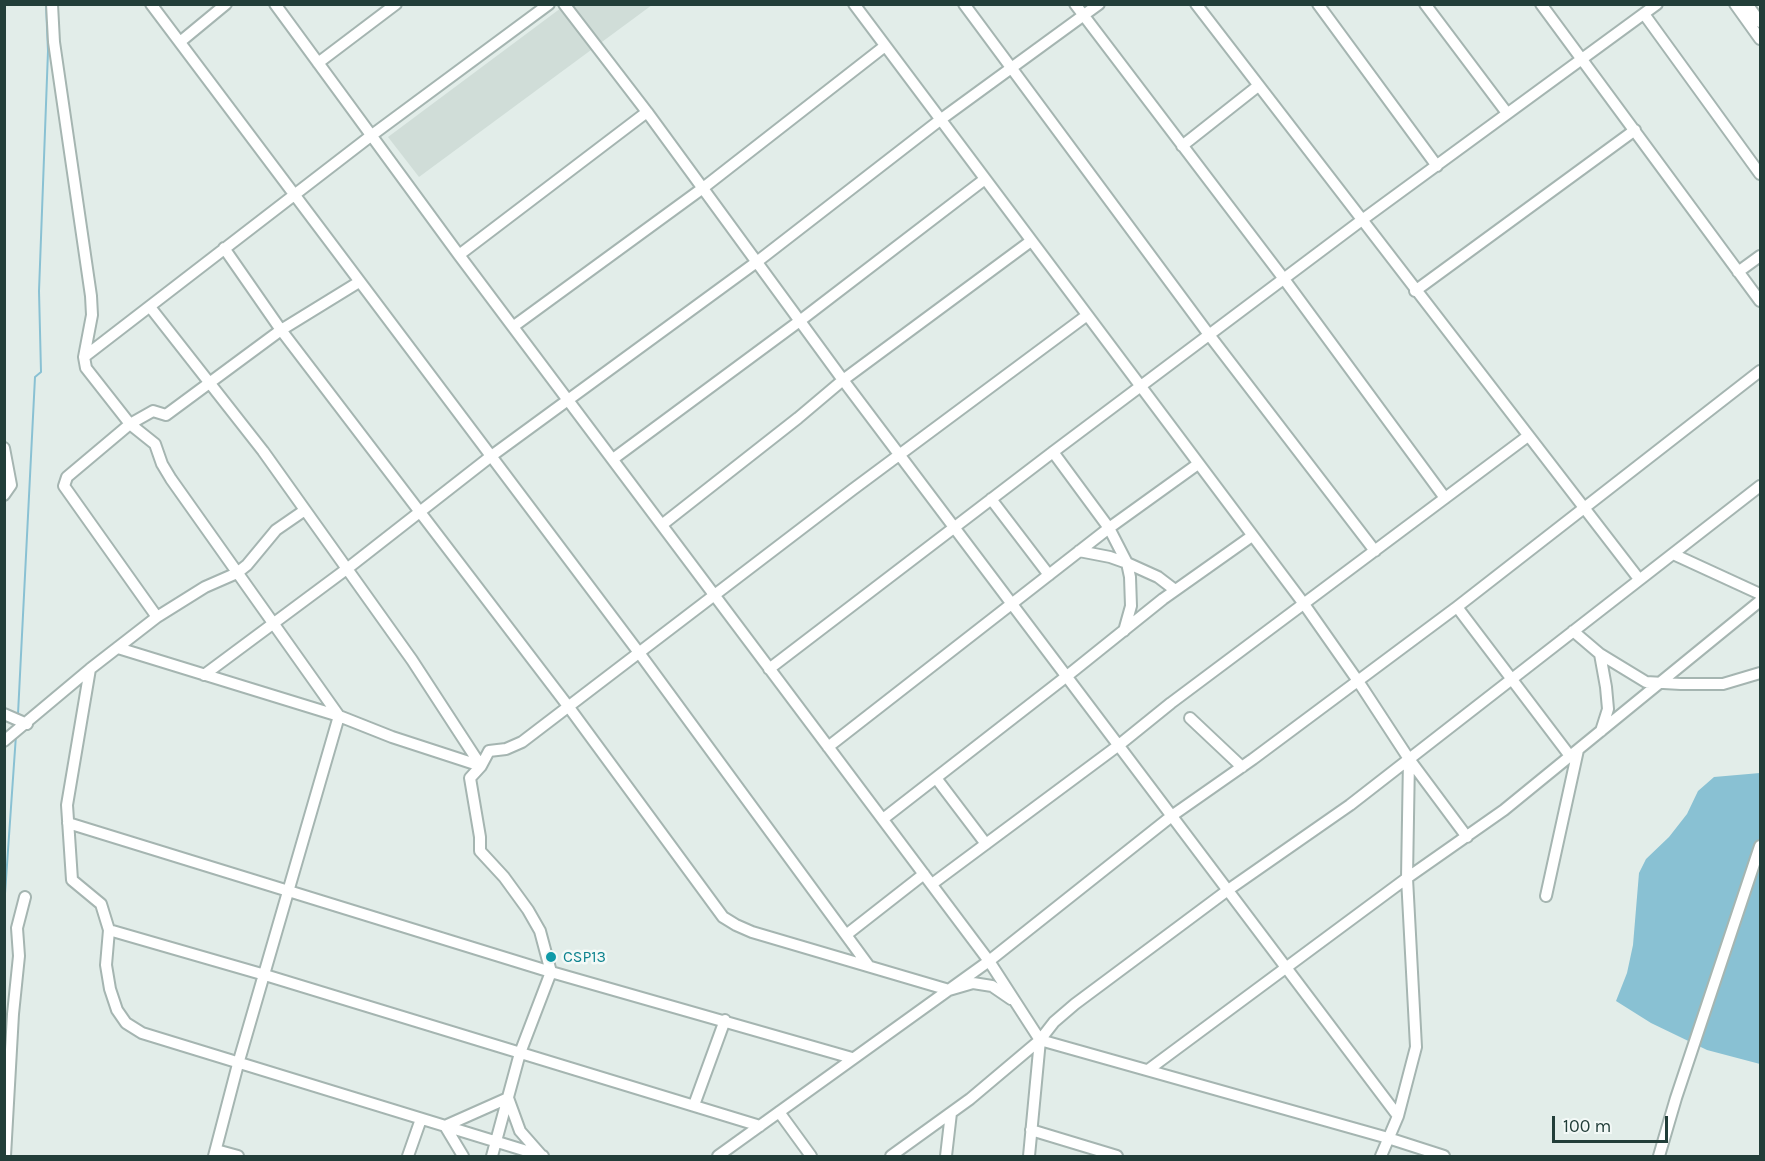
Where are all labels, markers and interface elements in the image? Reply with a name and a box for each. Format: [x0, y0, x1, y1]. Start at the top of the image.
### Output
place label: CSP13 [563, 947, 606, 967]
marker: CSP13 [544, 950, 558, 964]
scale bar [1555, 1104, 1670, 1142]
text: 100 m [1563, 1115, 1611, 1137]

